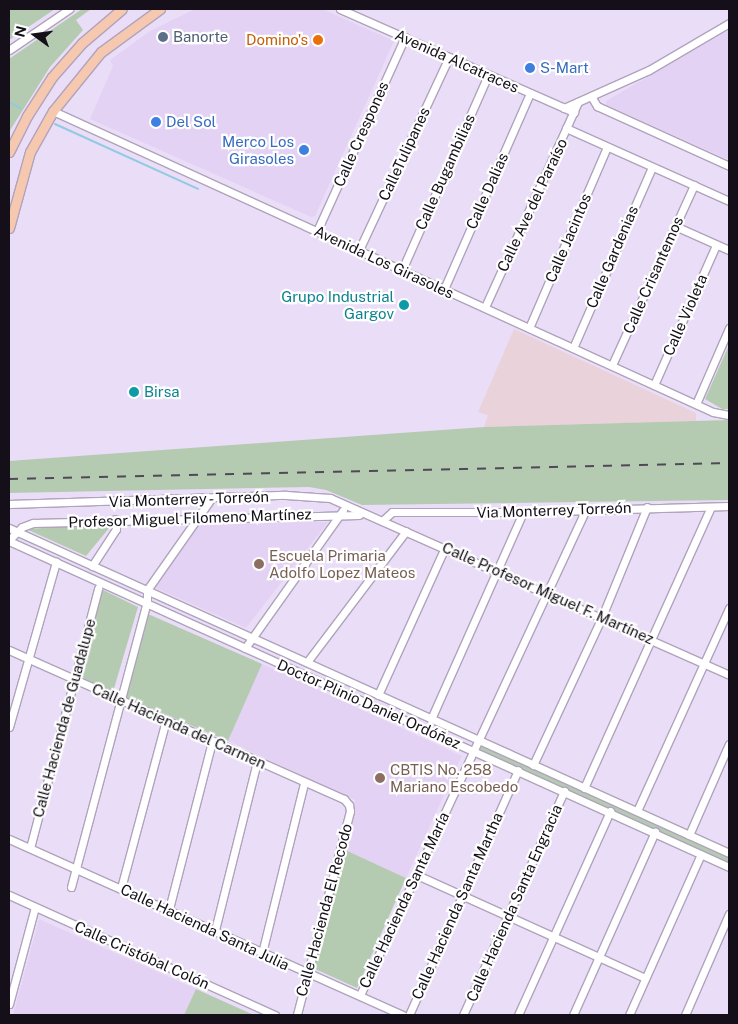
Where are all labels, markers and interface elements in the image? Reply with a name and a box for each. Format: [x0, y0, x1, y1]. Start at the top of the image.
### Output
north arrow [10, 10, 60, 60]
text: N [11, 24, 30, 39]
street label: Avenida Alcatraces [392, 26, 522, 96]
place label: Banorte [173, 28, 228, 46]
marker: Banorte [157, 31, 169, 43]
place label: Domino's [246, 31, 308, 49]
marker: Domino's [312, 34, 324, 46]
place label: S-Mart [540, 59, 589, 77]
marker: S-Mart [524, 62, 536, 74]
street label: Calle Crespones [330, 79, 392, 189]
street label: CalleTulipanes [374, 104, 434, 204]
street label: Calle Bugambilias [411, 111, 479, 233]
place label: Del Sol [166, 113, 216, 131]
marker: Del Sol [150, 116, 162, 128]
place label: Merco Los Girasoles [222, 132, 294, 167]
street label: Calle Ave del Paraíso [493, 135, 571, 275]
marker: Merco Los Girasoles [298, 144, 310, 156]
street label: Calle Dalias [462, 150, 512, 232]
street label: Calle Jacintos [541, 191, 595, 285]
street label: Calle Gardenias [582, 203, 642, 311]
street label: Calle Crisantemos [619, 214, 687, 336]
street label: Avenida Los Girasoles [311, 222, 457, 302]
street label: Calle Violeta [659, 271, 711, 359]
place label: Grupo Industrial Gargov [281, 287, 394, 322]
marker: Grupo Industrial Gargov [398, 299, 410, 311]
place label: Birsa [144, 383, 180, 401]
marker: Birsa [128, 386, 140, 398]
street label: Via Monterrey - Torreón [107, 487, 271, 511]
street label: Via Monterrey Torreón [476, 498, 632, 522]
street label: Profesor Miguel Filomeno Martínez [68, 505, 312, 531]
street label: Calle Profesor Miguel F. Martínez [439, 538, 657, 648]
place label: Escuela Primaria Adolfo Lopez Mateos [269, 546, 415, 581]
marker: Escuela Primaria Adolfo Lopez Mateos [253, 558, 265, 570]
street label: Calle Hacienda de Guadalupe [29, 616, 99, 820]
street label: Doctor Plinio Daniel Ordóñez [275, 655, 463, 753]
street label: Calle Hacienda del Carmen [89, 679, 269, 773]
place label: CBTIS No. 258 Mariano Escobedo [390, 760, 518, 795]
marker: CBTIS No. 258 Mariano Escobedo [374, 772, 386, 784]
street label: Calle Hacienda Santa Engracia [462, 802, 566, 1004]
street label: Calle Hacienda Santa María [355, 809, 453, 991]
street label: Calle Hacienda Santa Martha [408, 810, 506, 1002]
street label: Calle Hacienda El Recodo [292, 822, 356, 998]
street label: Calle Hacienda Santa Julia [118, 880, 292, 974]
street label: Calle Cristóbal Colón [72, 917, 212, 993]

